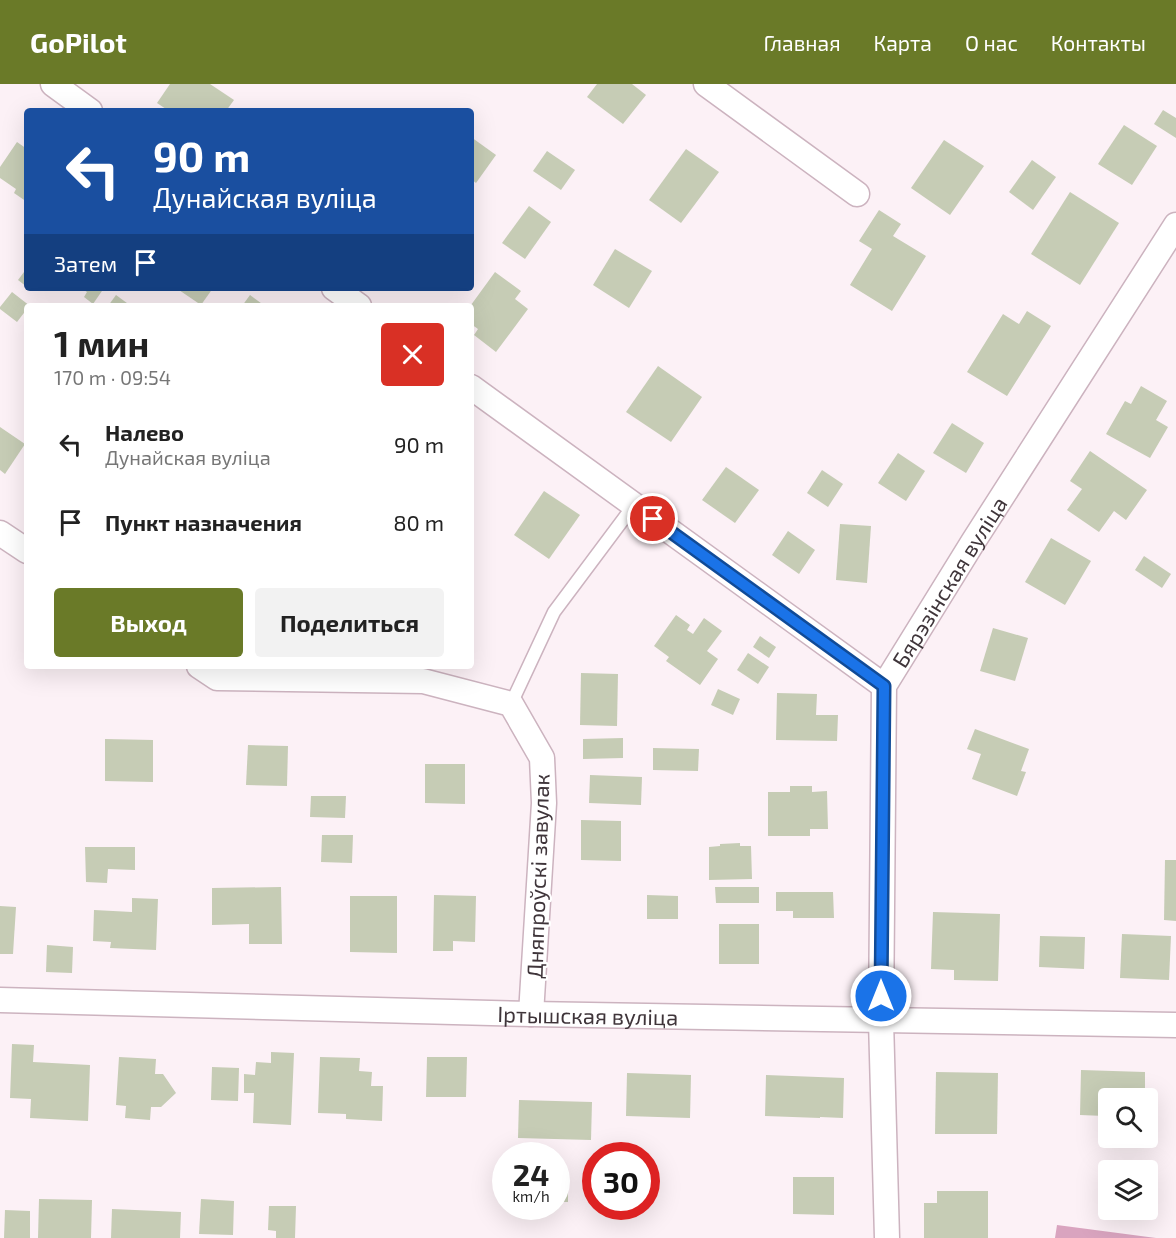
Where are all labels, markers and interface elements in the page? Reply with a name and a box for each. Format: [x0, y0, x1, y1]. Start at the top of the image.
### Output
text: GoPilot [30, 25, 127, 59]
text: Главная [764, 30, 841, 55]
text: Карта [874, 30, 932, 55]
text: О нас [965, 30, 1018, 55]
text: Контакты [1051, 30, 1146, 55]
text: 90 m [153, 130, 250, 180]
icon: left [54, 132, 132, 210]
text: Дунайская вуліца [153, 181, 377, 213]
icon: arrive [129, 246, 162, 279]
text: Затем [54, 250, 117, 276]
text: 1 мин [54, 321, 149, 364]
button: close [381, 323, 444, 386]
text: 170 m · 09:54 [54, 365, 171, 389]
text: Налево [105, 419, 184, 445]
icon: left [54, 428, 87, 461]
text: 90 m [394, 431, 444, 457]
text: Дунайская вуліца [105, 445, 271, 469]
street label: Бярэзінская вуліца [886, 491, 1012, 672]
pin [627, 493, 678, 544]
icon: arrive [636, 502, 669, 535]
icon: arrive [54, 506, 87, 539]
text: Пункт назначения [105, 509, 302, 535]
text: 80 m [393, 509, 444, 535]
button: Выход [54, 588, 243, 657]
button: Поделиться [255, 588, 444, 657]
street label: Дняпроўскі завулак [520, 773, 555, 979]
position arrow [849, 964, 913, 1028]
street label: Іртышская вуліца [497, 1000, 678, 1030]
map controls [1098, 1088, 1158, 1220]
button: search [1098, 1088, 1158, 1148]
speed limit sign: 30 [582, 1142, 660, 1220]
text: 24 [513, 1156, 549, 1192]
button: layers [1098, 1160, 1158, 1220]
text: km/h [512, 1187, 550, 1205]

